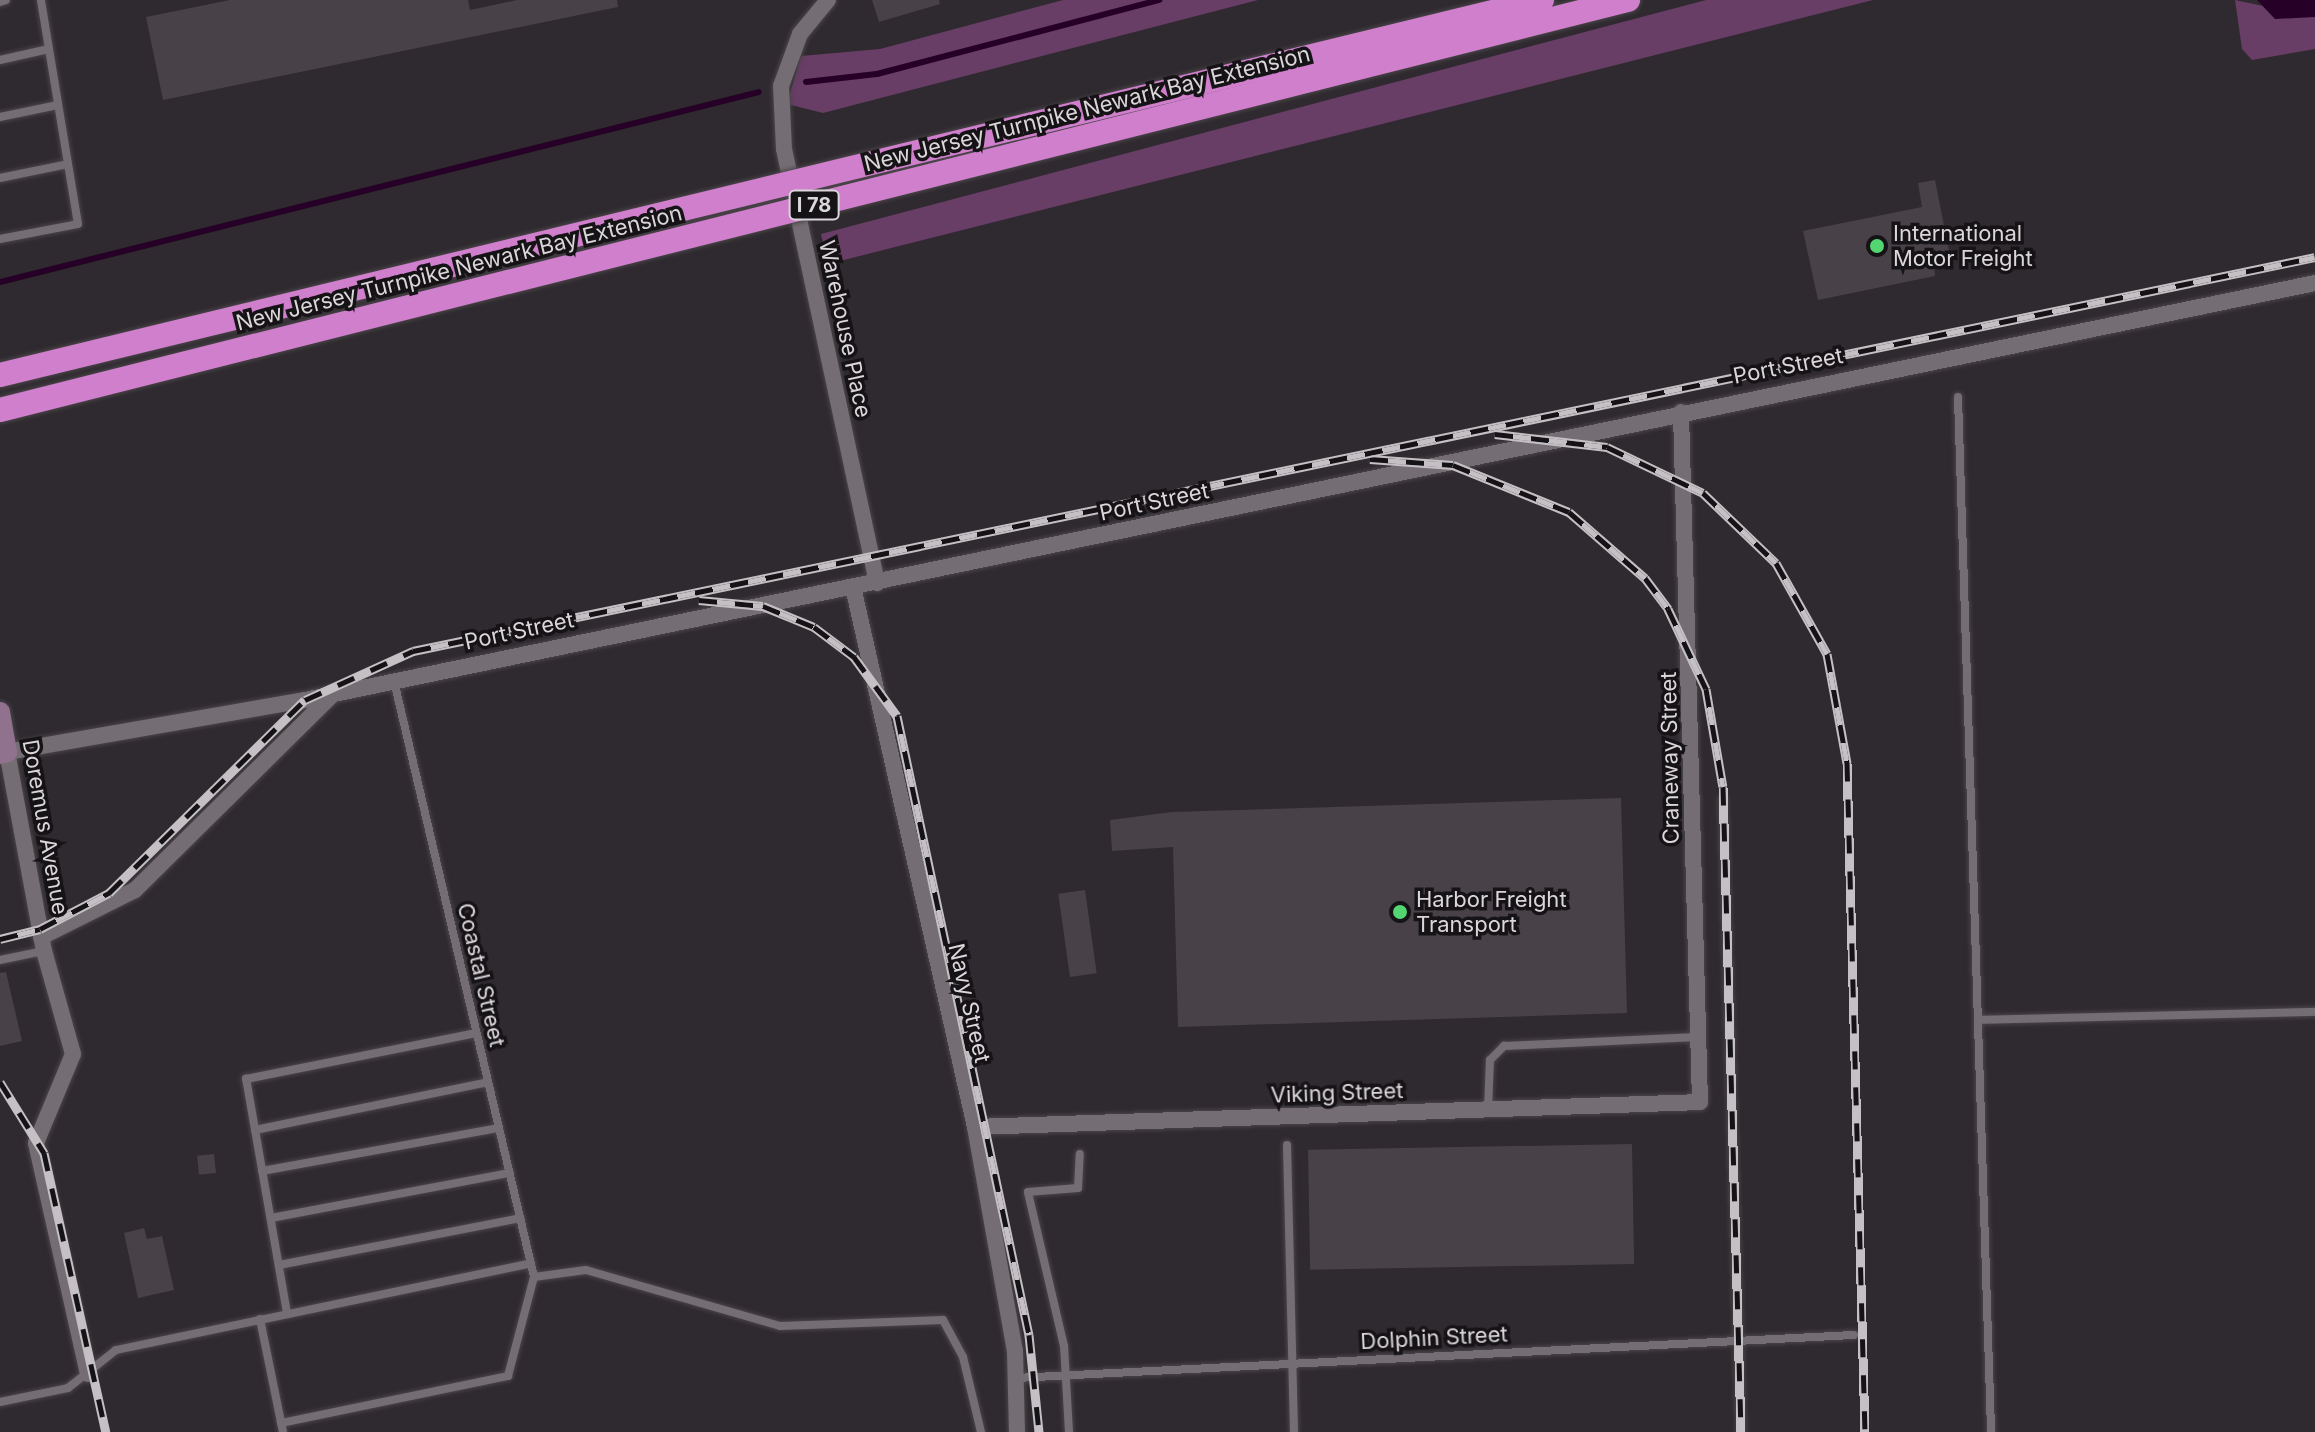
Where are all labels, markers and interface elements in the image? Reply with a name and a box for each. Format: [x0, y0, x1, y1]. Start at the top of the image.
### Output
street label: New Jersey Turnpike Newark Bay Extension [861, 41, 1313, 177]
road number: I 78 [788, 189, 840, 221]
street label: New Jersey Turnpike Newark Bay Extension [233, 200, 685, 336]
place label: International Motor Freight [1893, 220, 2033, 272]
marker: International Motor Freight [1868, 237, 1886, 255]
street label: Warehouse Place [813, 238, 877, 420]
street label: Port Street [1731, 342, 1845, 390]
street label: Port Street [1097, 478, 1211, 526]
street label: Port Street [462, 607, 576, 655]
street label: Craneway Street [1655, 671, 1685, 845]
street label: Doremus Avenue [17, 737, 73, 917]
place label: Harbor Freight Transport [1416, 886, 1567, 938]
street label: Coastal Street [452, 901, 510, 1049]
marker: Harbor Freight Transport [1391, 903, 1409, 921]
street label: Navy Street [942, 941, 996, 1065]
street label: Viking Street [1270, 1077, 1404, 1109]
street label: Dolphin Street [1360, 1321, 1508, 1355]

